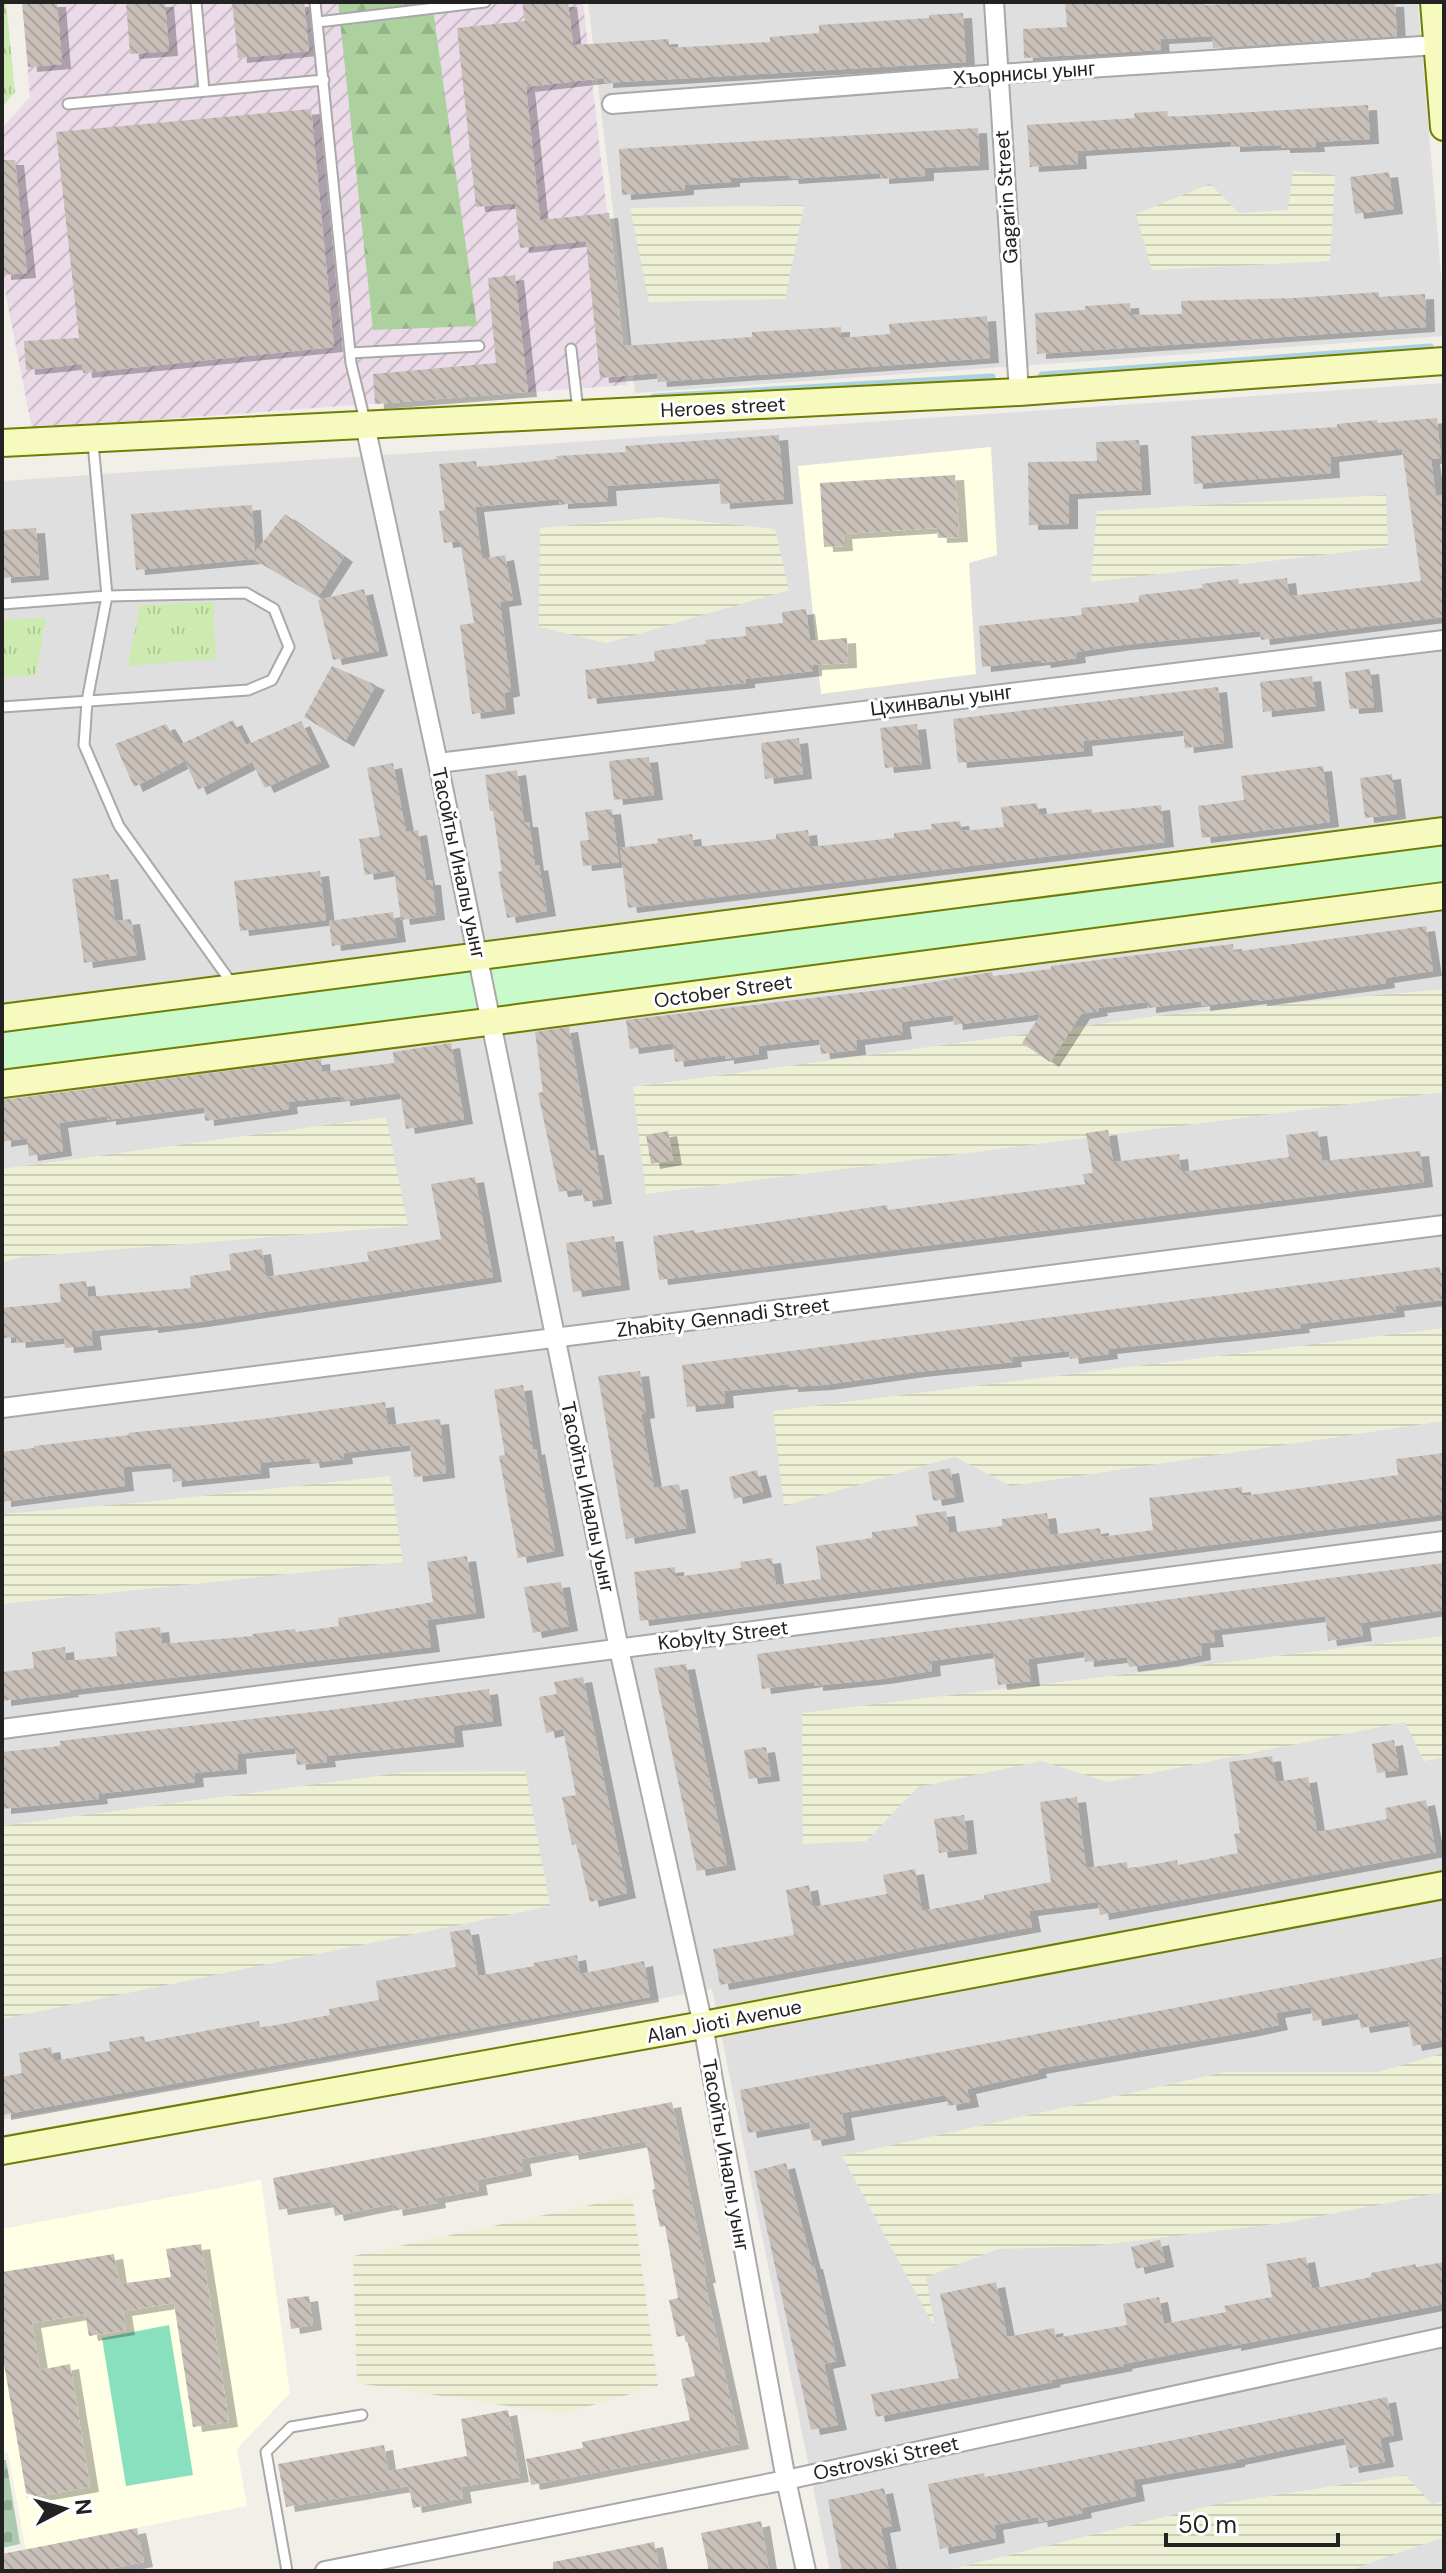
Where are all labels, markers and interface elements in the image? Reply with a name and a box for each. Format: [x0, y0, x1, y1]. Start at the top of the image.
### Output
street label: Хъорнисы уынг [952, 55, 1096, 91]
street label: Gagarin Street [988, 129, 1024, 265]
street label: Heroes street [660, 391, 786, 423]
street label: Цхинвалы уынг [869, 678, 1013, 722]
street label: Тасойты Иналы уынг [426, 765, 492, 961]
street label: October Street [652, 968, 794, 1014]
street label: Zhabity Gennadi Street [615, 1291, 831, 1343]
street label: Тасойты Иналы уынг [555, 1399, 621, 1595]
street label: Kobylty Street [656, 1614, 790, 1656]
street label: Alan Jioti Avenue [644, 1993, 804, 2049]
street label: Тасойты Иналы уынг [696, 2057, 756, 2253]
street label: Ostrovski Street [811, 2430, 961, 2486]
north arrow [24, 2469, 104, 2549]
text: N [68, 2497, 99, 2516]
scale bar [1166, 2497, 1338, 2547]
text: 50 m [1178, 2509, 1237, 2540]

